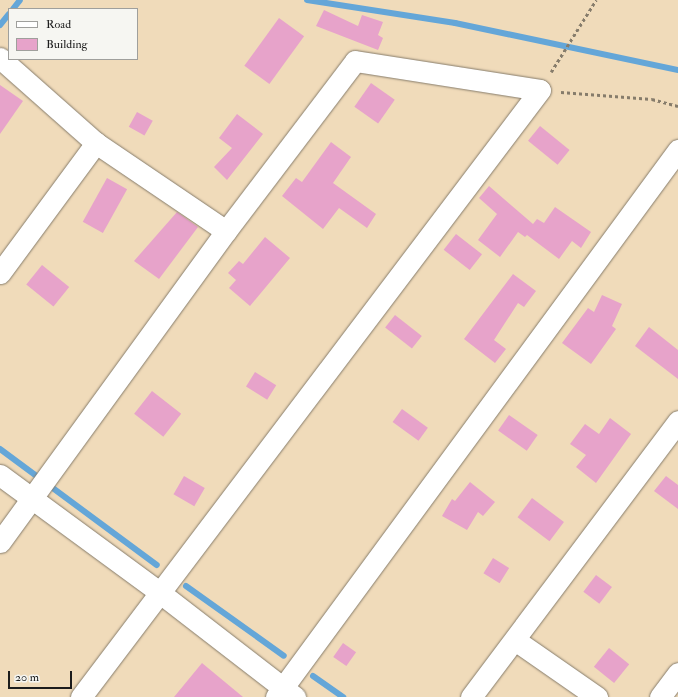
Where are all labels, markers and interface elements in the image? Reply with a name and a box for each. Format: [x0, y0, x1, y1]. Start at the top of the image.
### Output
legend [8, 8, 138, 60]
text: Road [46, 17, 71, 32]
text: Building [46, 37, 87, 52]
scale bar [10, 663, 74, 689]
text: 20 m [15, 670, 39, 685]

